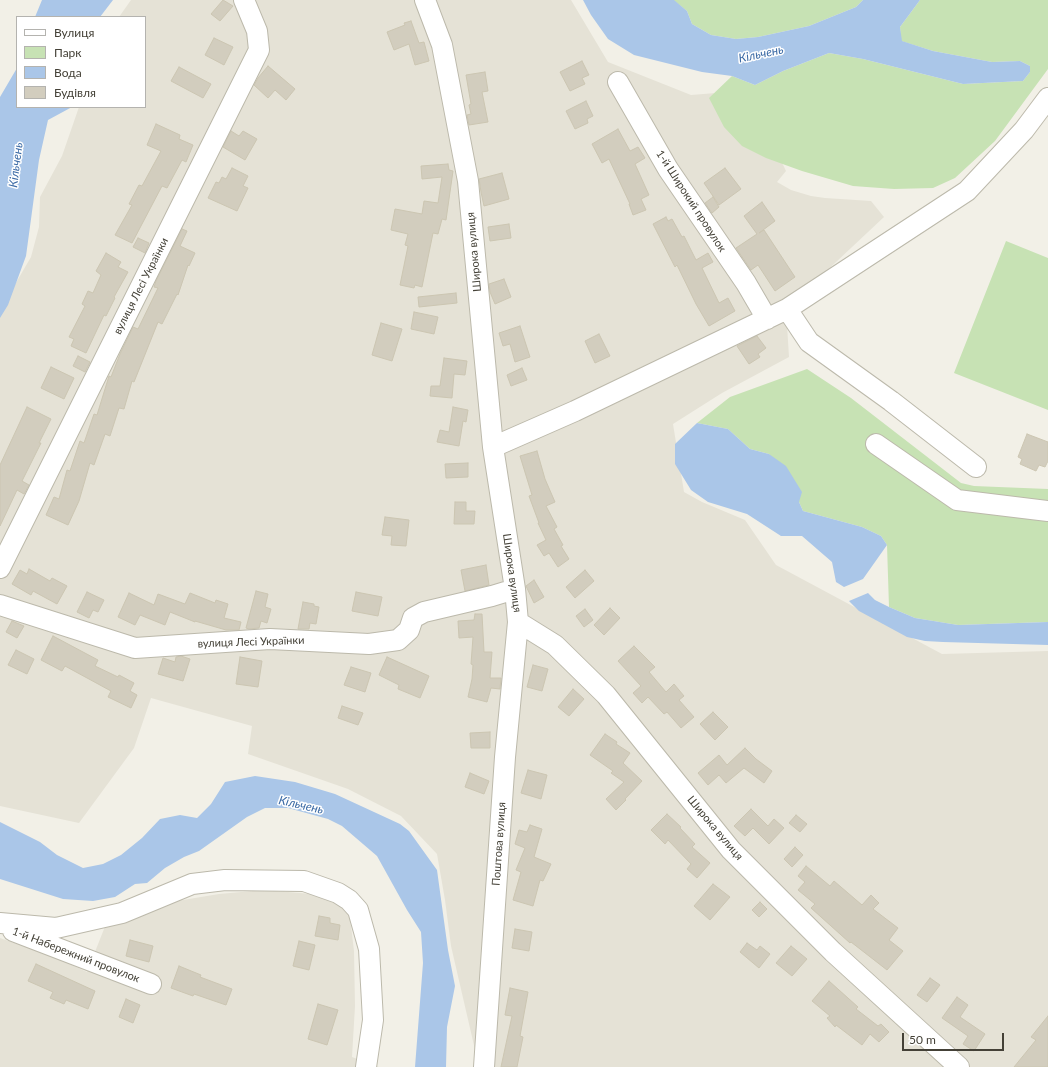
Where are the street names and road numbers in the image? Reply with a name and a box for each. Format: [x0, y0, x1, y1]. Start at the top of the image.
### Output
street label: 1-й Широкий провулок [653, 148, 729, 254]
street label: Широка вулиця [464, 212, 484, 292]
street label: вулиця Лесі Українки [111, 235, 171, 337]
street label: Широка вулиця [500, 533, 524, 613]
street label: вулиця Лесі Українки [197, 634, 305, 650]
street label: Широка вулиця [684, 793, 746, 863]
street label: Поштова вулиця [489, 802, 509, 886]
street label: 1-й Набережний провулок [10, 925, 142, 985]

